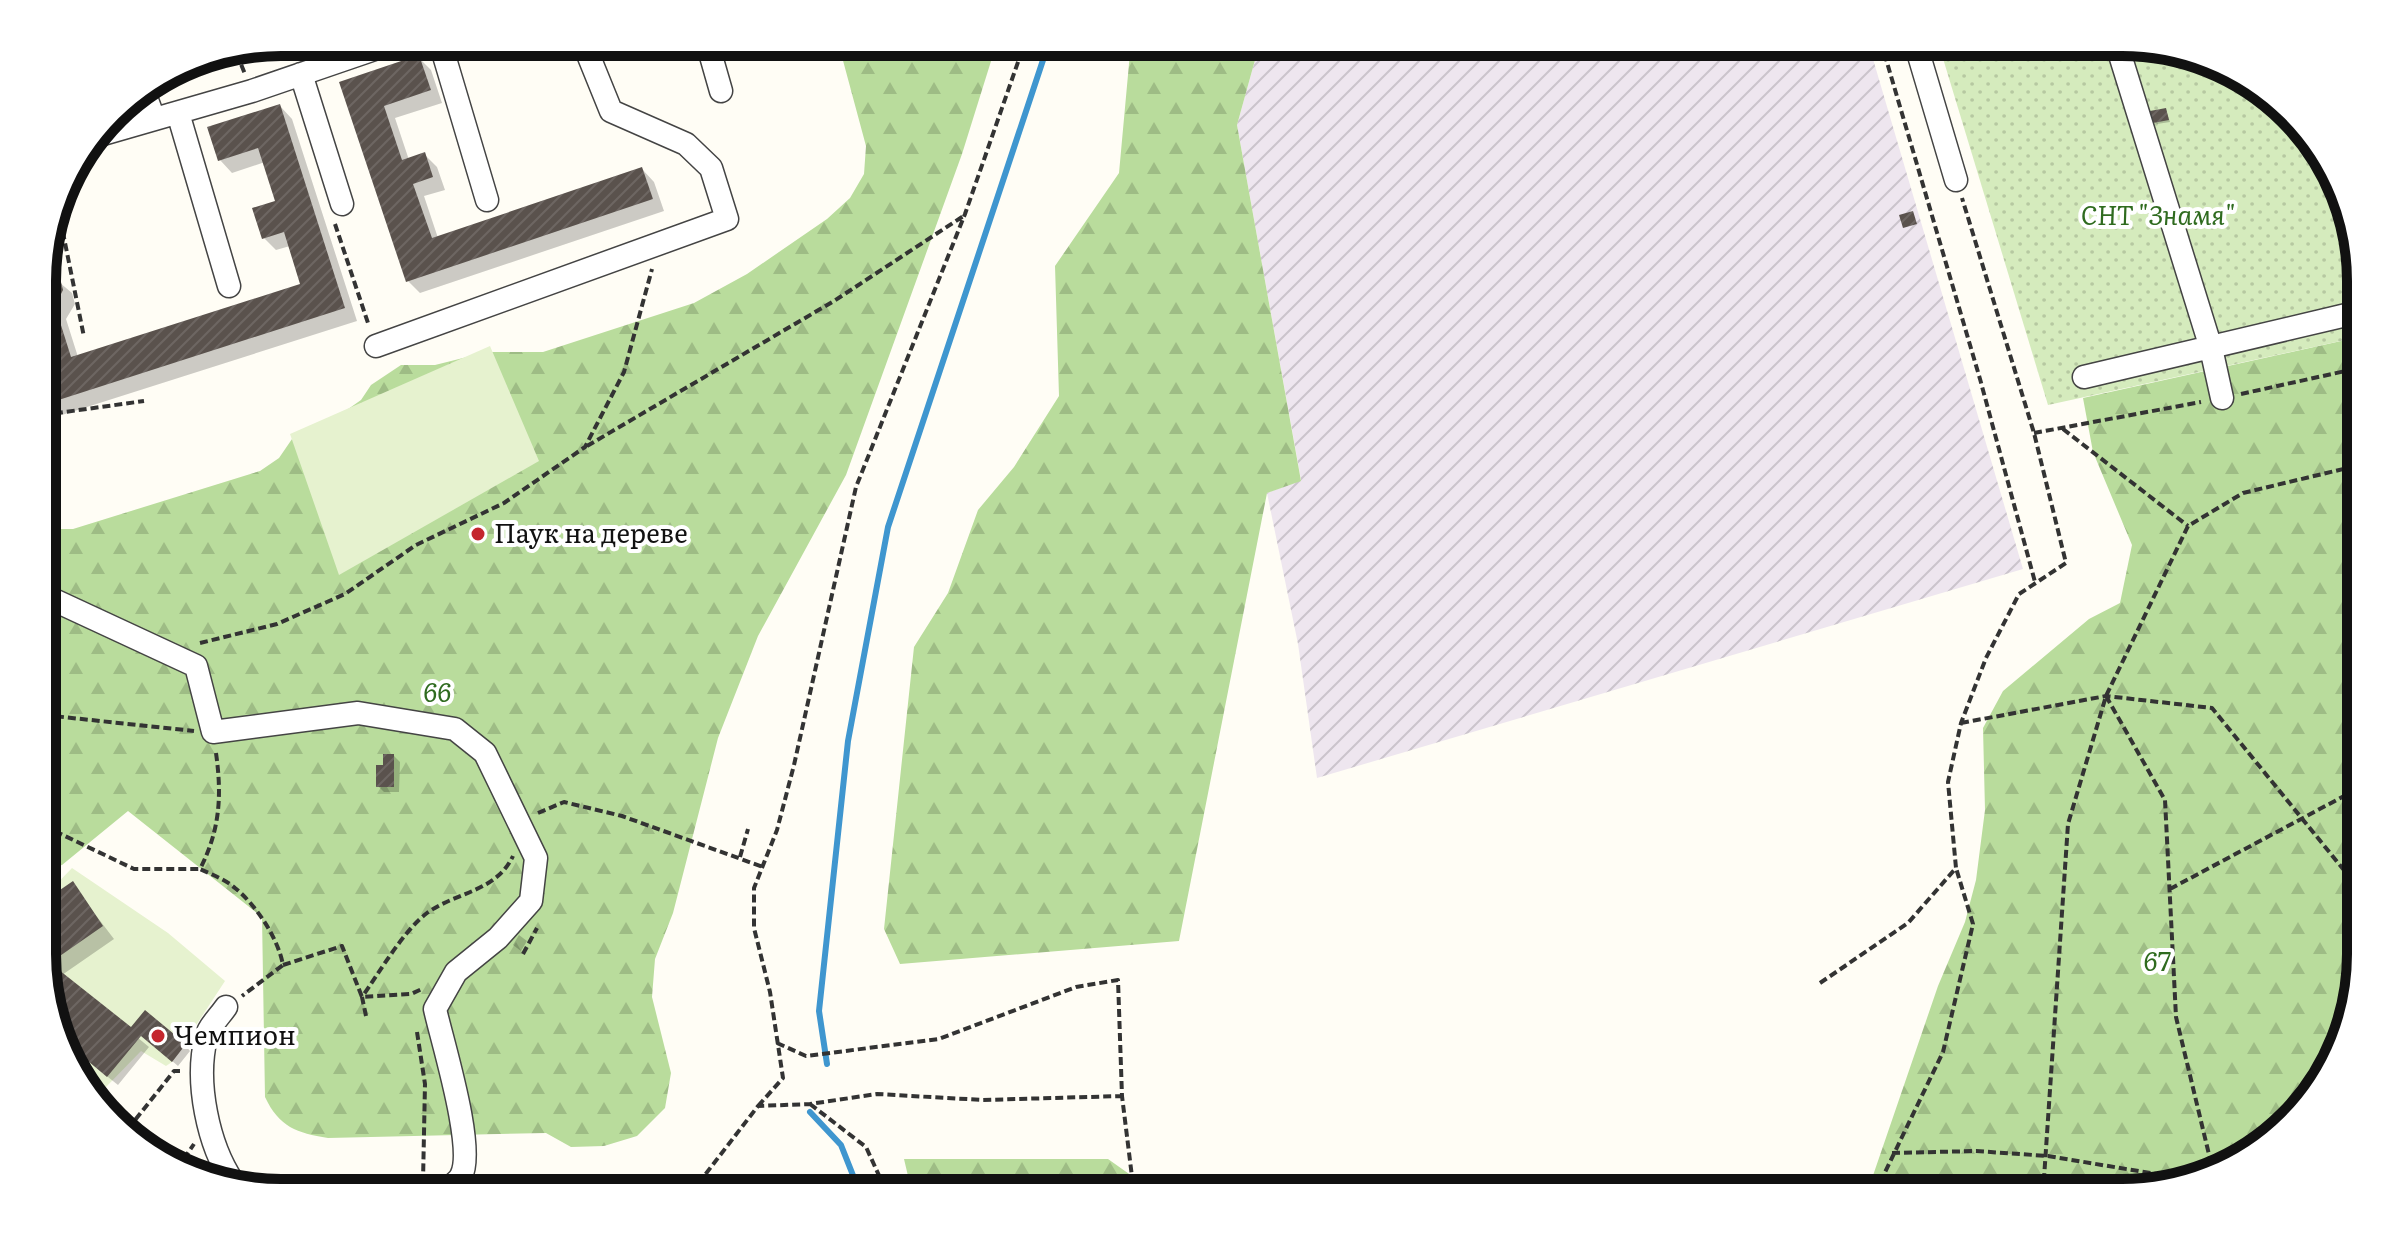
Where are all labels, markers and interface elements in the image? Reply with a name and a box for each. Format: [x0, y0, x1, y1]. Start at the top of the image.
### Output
park label: СНТ "Знамя" [2081, 194, 2235, 233]
place label: Паук на дереве [494, 512, 688, 551]
marker: Паук на дереве [469, 525, 487, 543]
park label: 66 [423, 671, 451, 710]
park label: 67 [2143, 940, 2171, 979]
place label: Чемпион [174, 1014, 296, 1053]
marker: Чемпион [149, 1027, 167, 1045]

